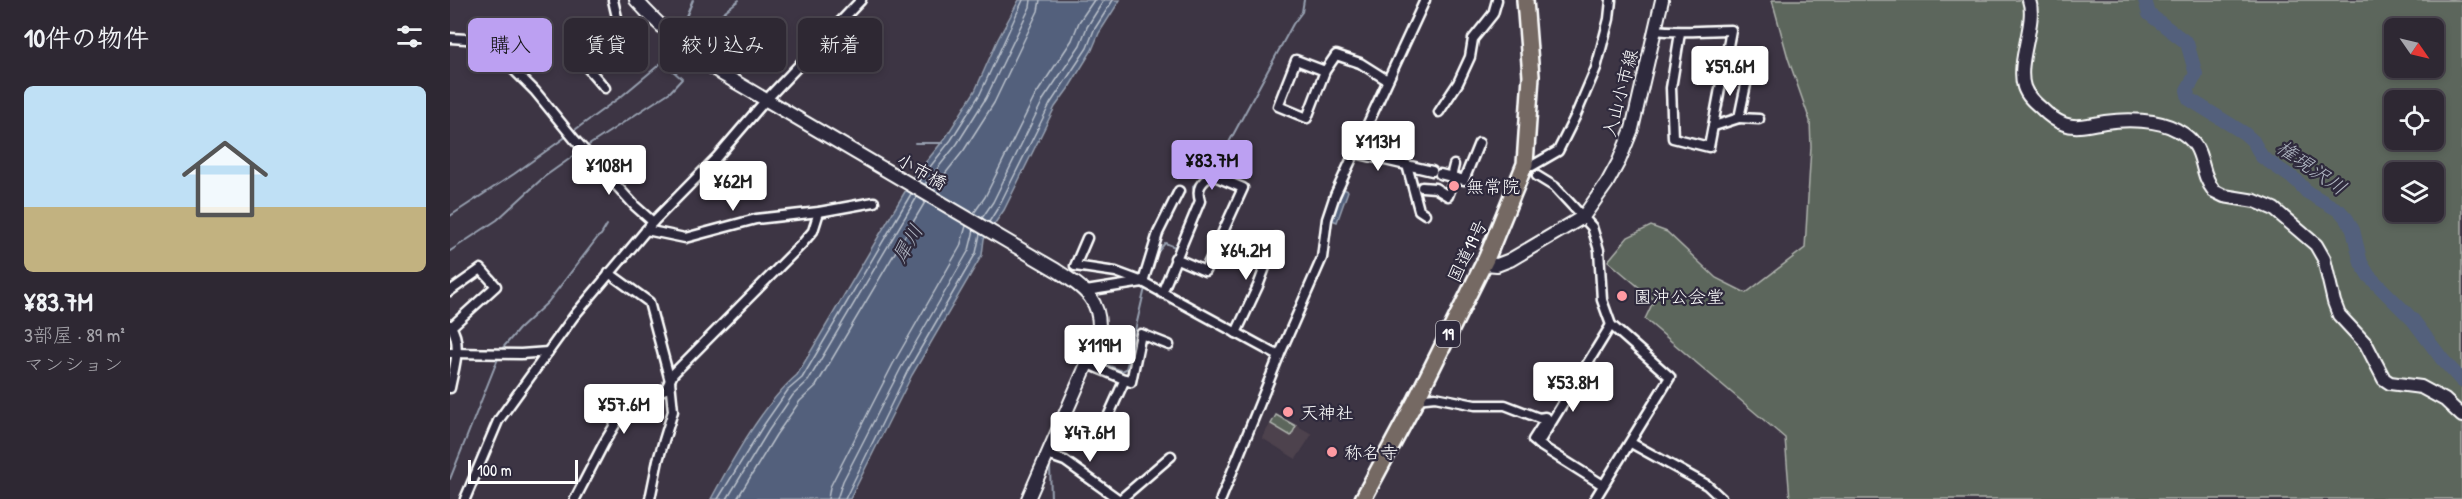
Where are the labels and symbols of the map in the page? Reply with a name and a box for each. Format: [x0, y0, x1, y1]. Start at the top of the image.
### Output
north arrow [2384, 18, 2444, 78]
street label: 入山小市線 [1596, 46, 1644, 140]
pin: ¥59.6M [1681, 46, 1779, 97]
pin: ¥113M [1336, 121, 1420, 172]
water label: 権現沢川 [2271, 133, 2353, 201]
pin: ¥83.7M [1163, 140, 1261, 191]
pin: ¥108M [567, 145, 651, 196]
street label: 小市橋 [892, 147, 952, 195]
pin: ¥62M [697, 161, 769, 212]
place label: 無常院 [1466, 174, 1520, 199]
marker: 無常院 [1447, 179, 1461, 193]
street label: 国道19号 [1441, 215, 1493, 287]
water label: 犀川 [885, 219, 929, 267]
pin: ¥64.2M [1197, 230, 1295, 281]
place label: 園沖公会堂 [1634, 284, 1724, 309]
marker: 園沖公会堂 [1615, 289, 1629, 303]
road number: 19 [1436, 321, 1460, 347]
pin: ¥119M [1058, 325, 1142, 376]
pin: ¥53.8M [1524, 362, 1622, 413]
pin: ¥57.6M [575, 384, 673, 435]
place label: 天神社 [1300, 400, 1354, 425]
marker: 天神社 [1281, 405, 1295, 419]
pin: ¥47.6M [1041, 412, 1139, 463]
place label: 称名寺 [1344, 440, 1398, 465]
marker: 称名寺 [1325, 445, 1339, 459]
scale bar [468, 457, 578, 484]

